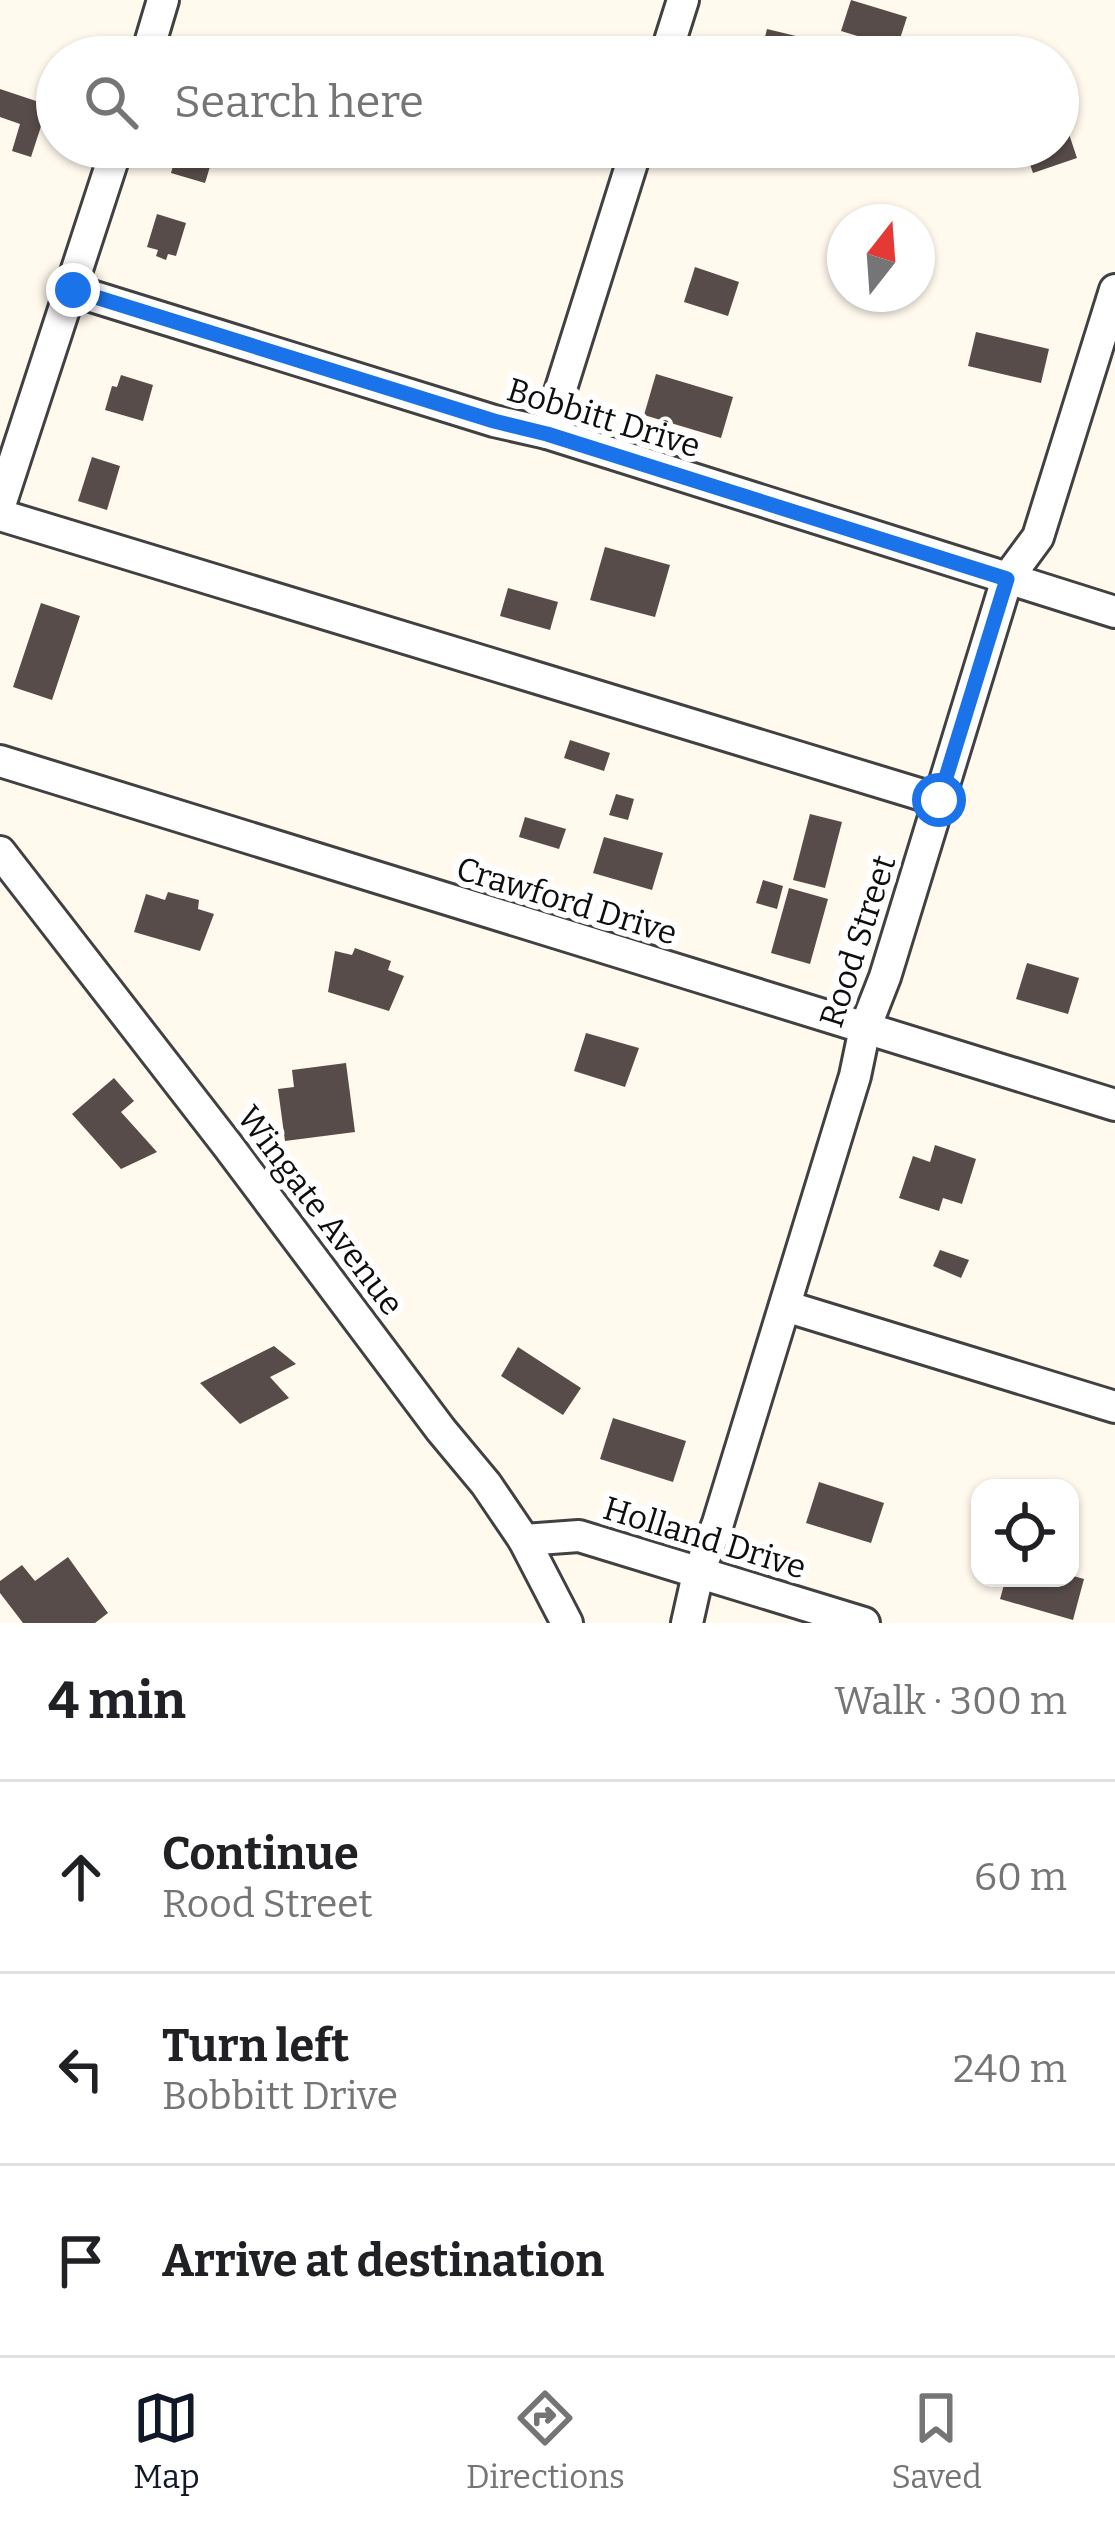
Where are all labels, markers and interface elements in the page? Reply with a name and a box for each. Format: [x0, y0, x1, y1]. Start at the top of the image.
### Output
search box [36, 36, 1079, 168]
icon: search [78, 69, 144, 135]
text: Search here [174, 75, 424, 129]
north arrow [827, 204, 935, 312]
route end [46, 263, 100, 317]
street label: Bobbitt Drive [502, 370, 705, 466]
route start [912, 773, 966, 827]
street label: Crawford Drive [451, 848, 682, 954]
street label: Rood Street [811, 850, 905, 1032]
street label: Wingate Avenue [229, 1098, 412, 1323]
map controls [971, 1479, 1079, 1587]
button: locate [971, 1479, 1079, 1587]
street label: Holland Drive [599, 1488, 811, 1588]
text: 4 min [48, 1670, 186, 1732]
text: Walk · 300 m [835, 1678, 1067, 1724]
text: Continue [162, 1827, 359, 1881]
icon: ahead [48, 1844, 114, 1910]
text: 60 m [974, 1854, 1067, 1900]
text: Rood Street [162, 1881, 373, 1927]
text: Turn left [162, 2019, 349, 2073]
icon: left [48, 2036, 114, 2102]
text: 240 m [953, 2046, 1067, 2092]
text: Bobbitt Drive [162, 2073, 398, 2119]
icon: arrive [48, 2228, 114, 2294]
text: Arrive at destination [162, 2234, 604, 2288]
tab: Map [133, 2385, 200, 2497]
tab: Directions [466, 2385, 625, 2497]
tab: Saved [891, 2385, 982, 2497]

